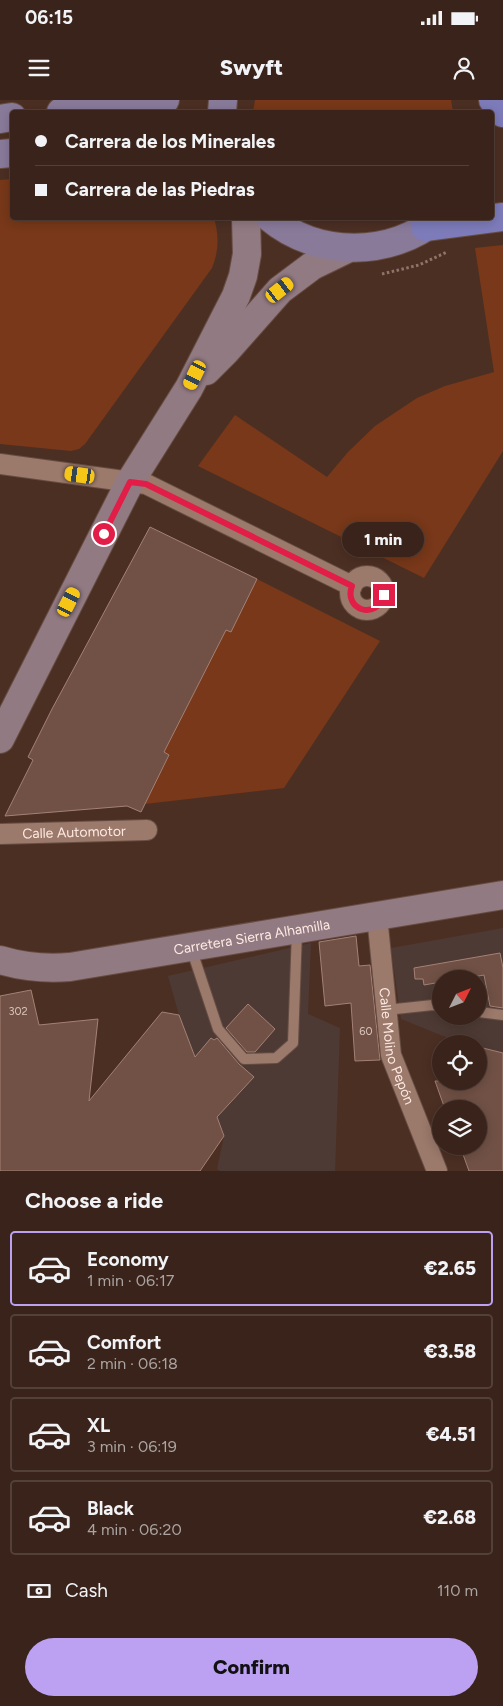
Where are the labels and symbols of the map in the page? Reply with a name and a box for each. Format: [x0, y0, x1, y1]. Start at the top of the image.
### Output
car [263, 275, 296, 305]
car [181, 358, 208, 392]
car [64, 465, 95, 485]
callout: 1 min [343, 522, 425, 558]
route start [93, 523, 115, 545]
route end [373, 584, 395, 606]
car [55, 585, 82, 619]
street label: Calle Automotor [22, 823, 126, 842]
street label: Carretera Sierra Alhamilla [172, 916, 331, 959]
north arrow [432, 970, 488, 1025]
street label: Calle Molino Pepón [375, 987, 418, 1107]
house number: 302 [8, 1005, 28, 1018]
house number: 60 [359, 1025, 373, 1038]

